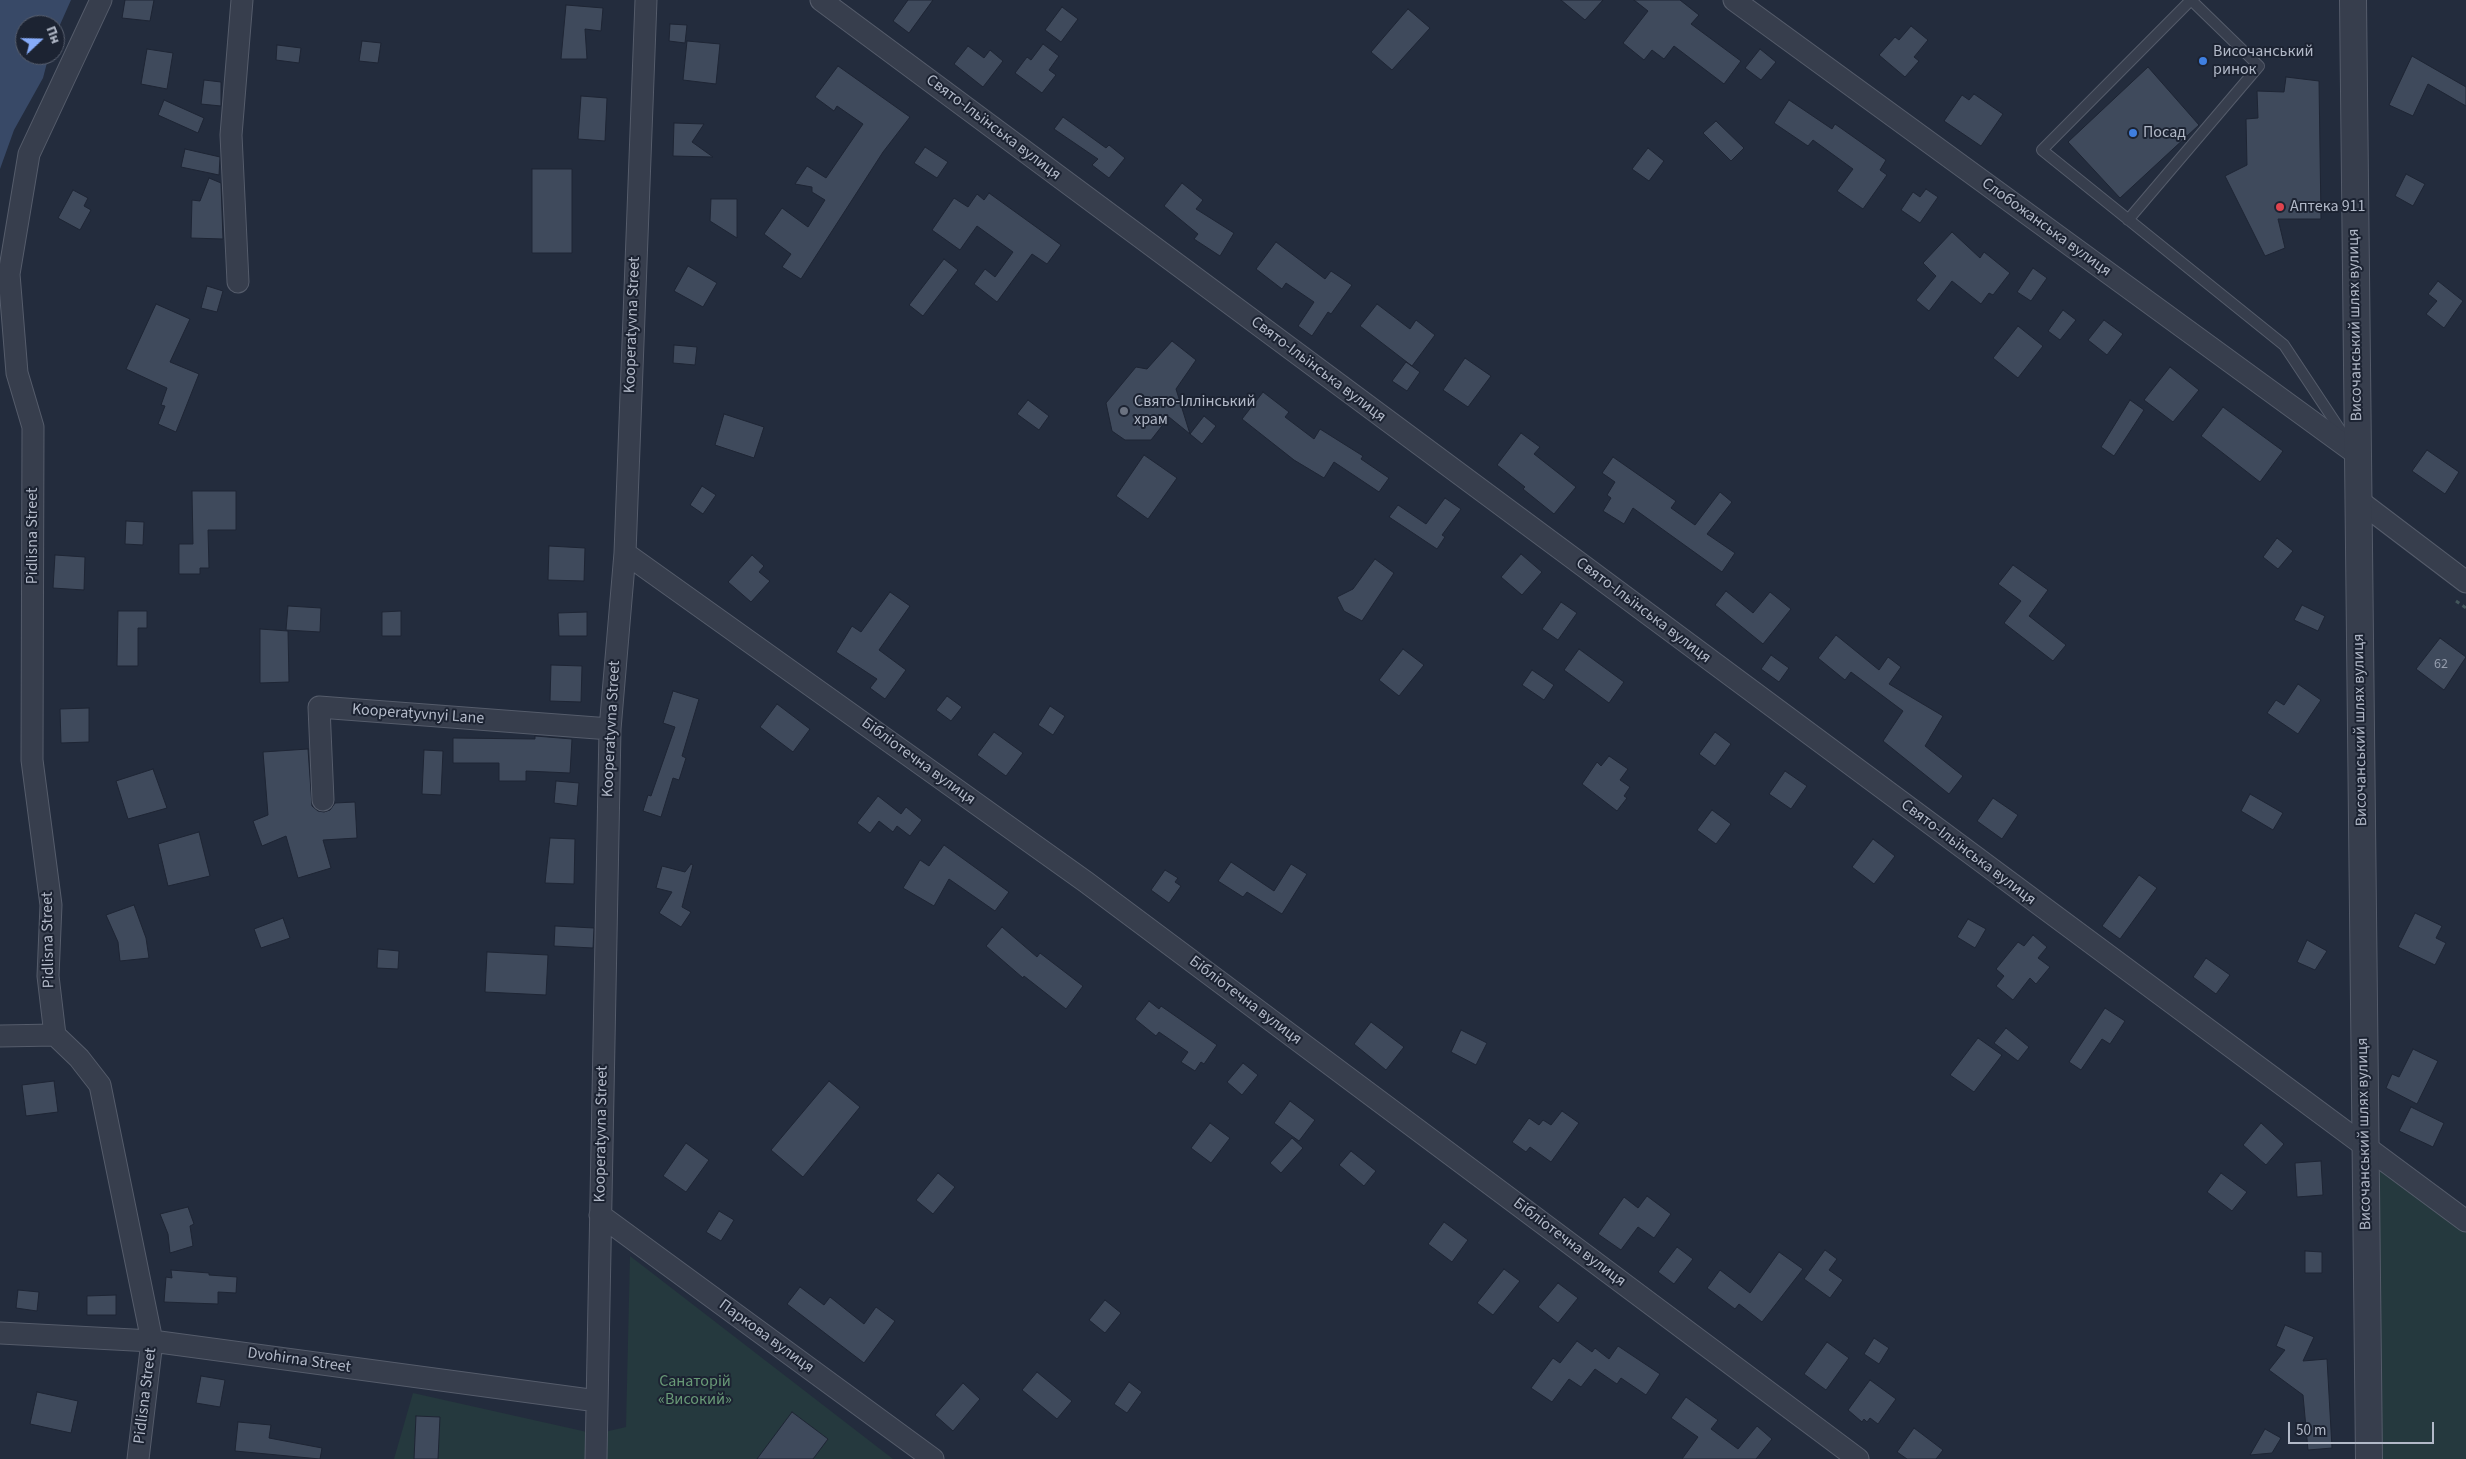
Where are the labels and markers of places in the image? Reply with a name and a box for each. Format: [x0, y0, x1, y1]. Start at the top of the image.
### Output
place label: Височанський ринок [2213, 42, 2313, 80]
marker: Височанський ринок [2197, 55, 2209, 67]
place label: Посад [2143, 123, 2186, 143]
marker: Посад [2127, 127, 2139, 139]
place label: Аптека 911 [2290, 197, 2366, 217]
marker: Аптека 911 [2274, 201, 2286, 213]
place label: Свято-Іллінський храм [1134, 392, 1256, 430]
marker: Свято-Іллінський храм [1118, 405, 1130, 417]

